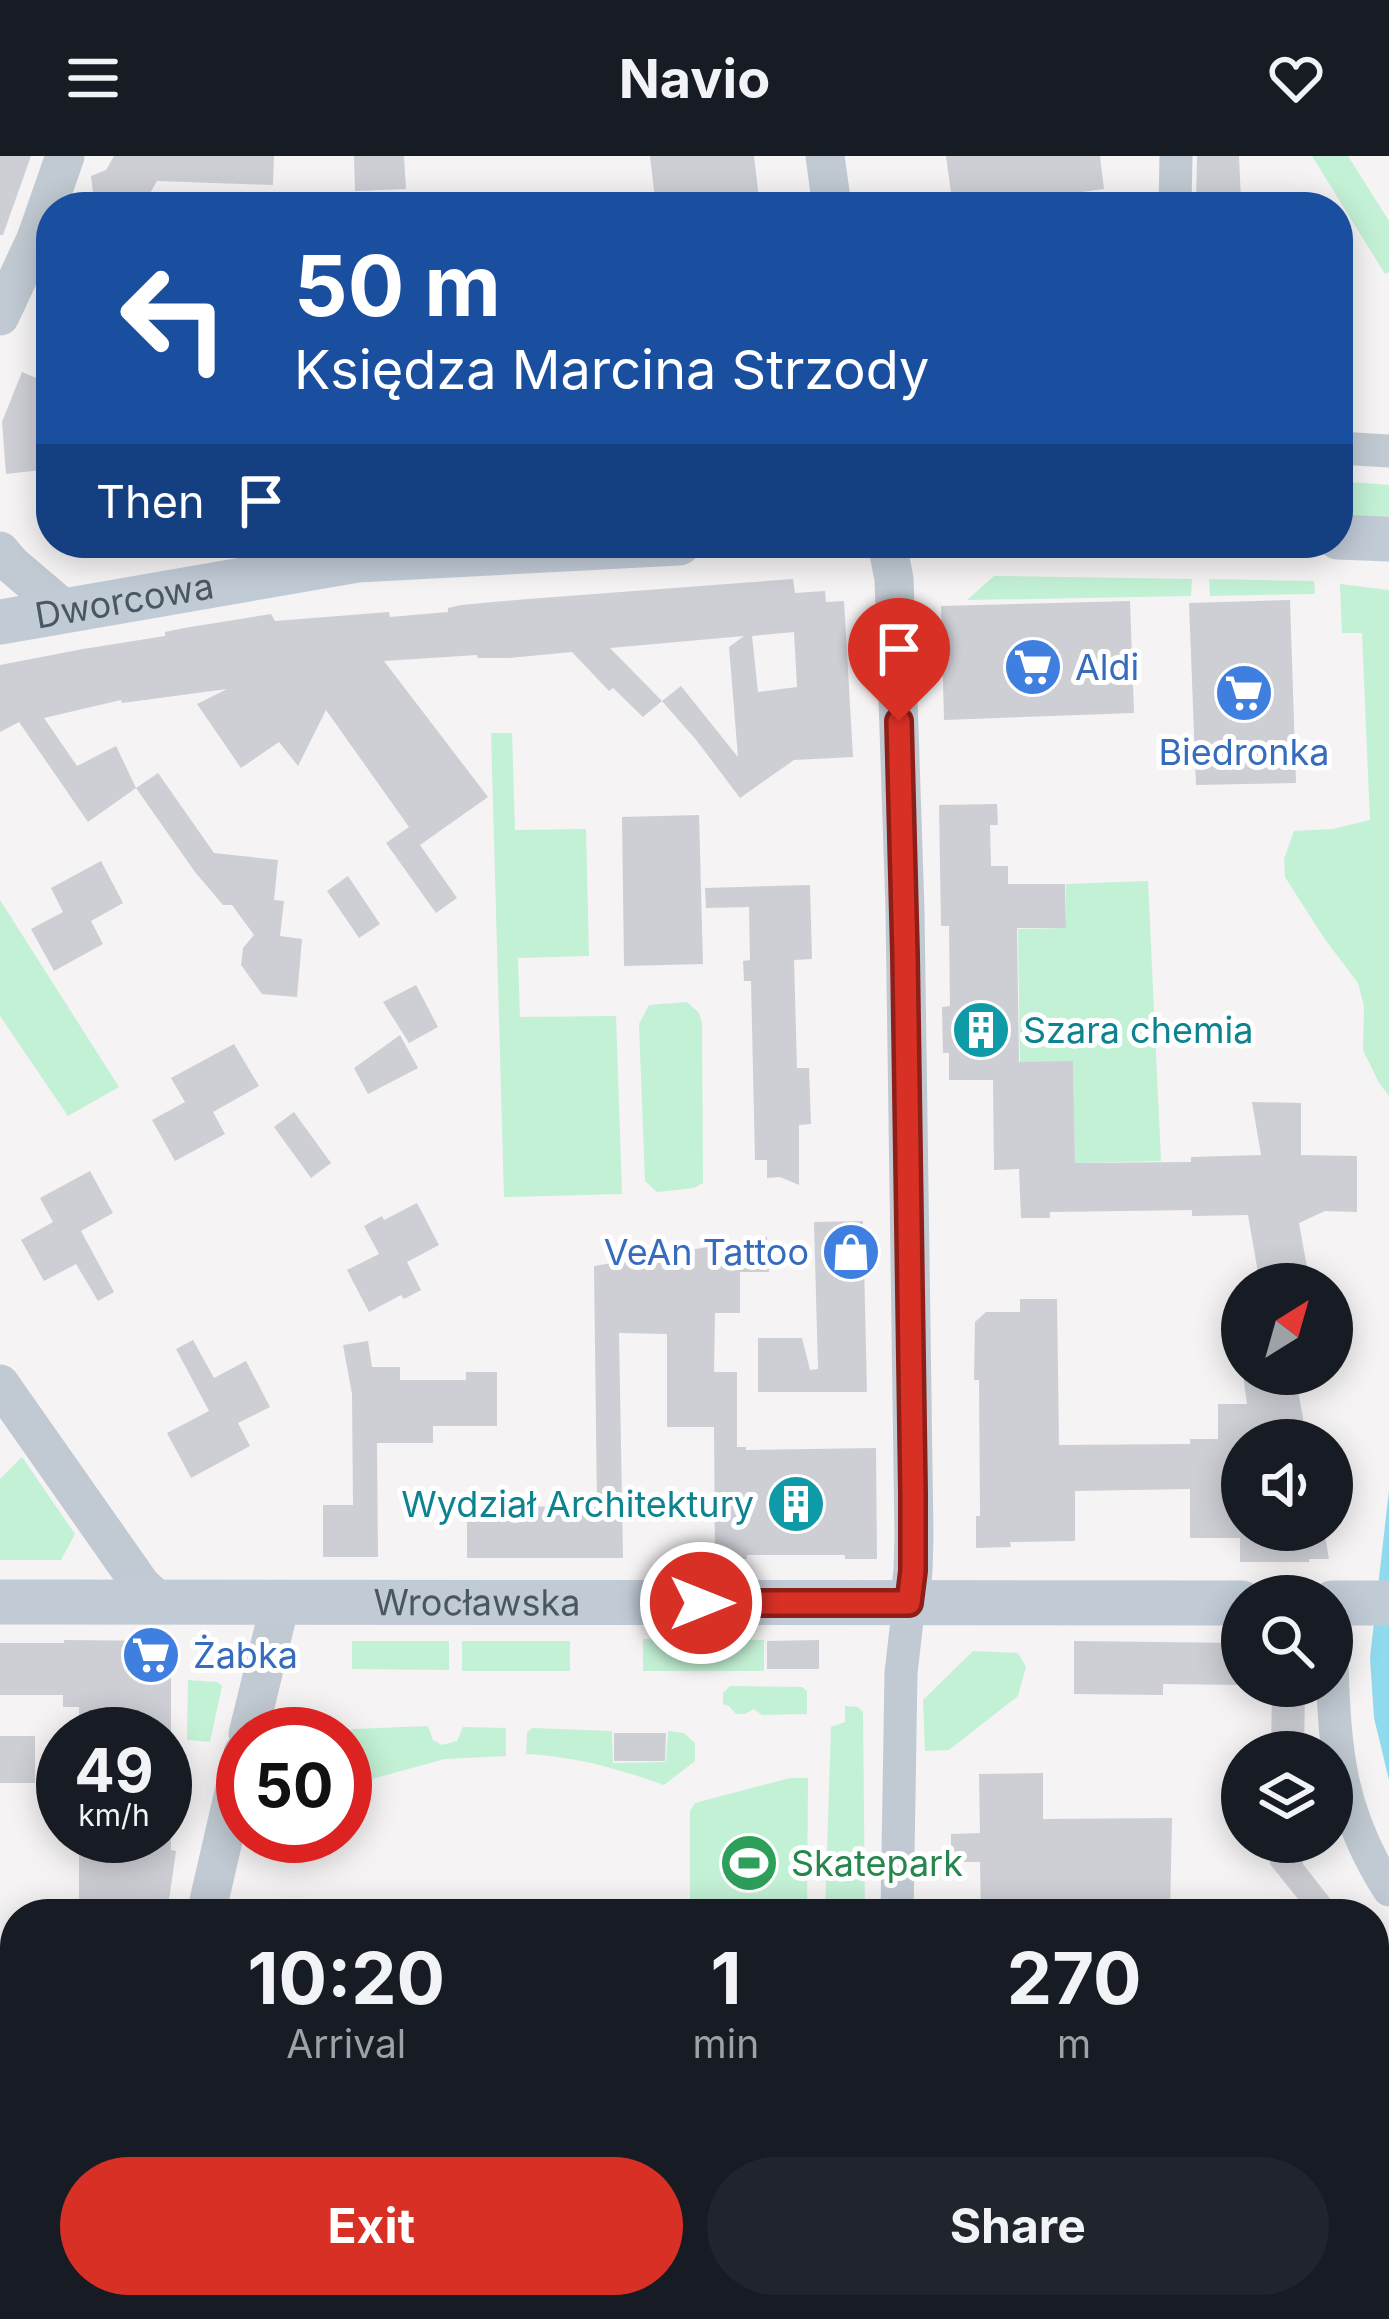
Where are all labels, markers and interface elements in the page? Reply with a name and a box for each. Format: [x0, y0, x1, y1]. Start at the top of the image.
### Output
icon: menu [60, 45, 126, 111]
icon: heart [1263, 45, 1329, 111]
text: Navio [619, 46, 770, 111]
text: 50 m [294, 235, 501, 336]
icon: left [96, 240, 252, 396]
text: Księdza Marcina Strzody [294, 337, 929, 402]
icon: arrive [228, 468, 294, 534]
text: Then [96, 474, 204, 529]
street label: Dworcowa [31, 563, 217, 638]
pin [848, 598, 950, 721]
icon: arrive [866, 616, 932, 682]
supermarket icon: Aldi [1002, 636, 1064, 698]
place label: Aldi [1075, 645, 1139, 689]
supermarket icon: Biedronka [1213, 662, 1275, 724]
place label: Biedronka [1158, 730, 1330, 774]
building icon: Szara chemia [950, 999, 1012, 1061]
place label: Szara chemia [1023, 1008, 1253, 1052]
shop icon: VeAn Tattoo [820, 1221, 882, 1283]
place label: VeAn Tattoo [604, 1230, 809, 1274]
north arrow [1221, 1263, 1353, 1395]
map controls [1221, 1263, 1353, 1863]
button: sound [1221, 1419, 1353, 1551]
building icon: Wydział Architektury [765, 1473, 827, 1535]
place label: Wydział Architektury [401, 1482, 754, 1526]
position arrow [638, 1540, 764, 1666]
button: search [1221, 1575, 1353, 1707]
street label: Wrocławska [374, 1580, 580, 1624]
supermarket icon: Żabka [120, 1624, 182, 1686]
place label: Żabka [193, 1633, 298, 1677]
speed limit sign: 50 [216, 1707, 372, 1863]
button: layers [1221, 1731, 1353, 1863]
text: 49 [74, 1734, 154, 1806]
text: km/h [78, 1797, 150, 1833]
sports icon: Skatepark [718, 1832, 780, 1894]
place label: Skatepark [791, 1841, 963, 1885]
text: 10:20 [248, 1934, 445, 2021]
text: 1 [710, 1934, 741, 2021]
text: 270 [1007, 1934, 1141, 2021]
text: Arrival [286, 2020, 406, 2067]
text: min [693, 2020, 759, 2067]
text: m [1057, 2020, 1091, 2067]
button: Exit [60, 2157, 683, 2295]
button: Share [707, 2157, 1329, 2295]

